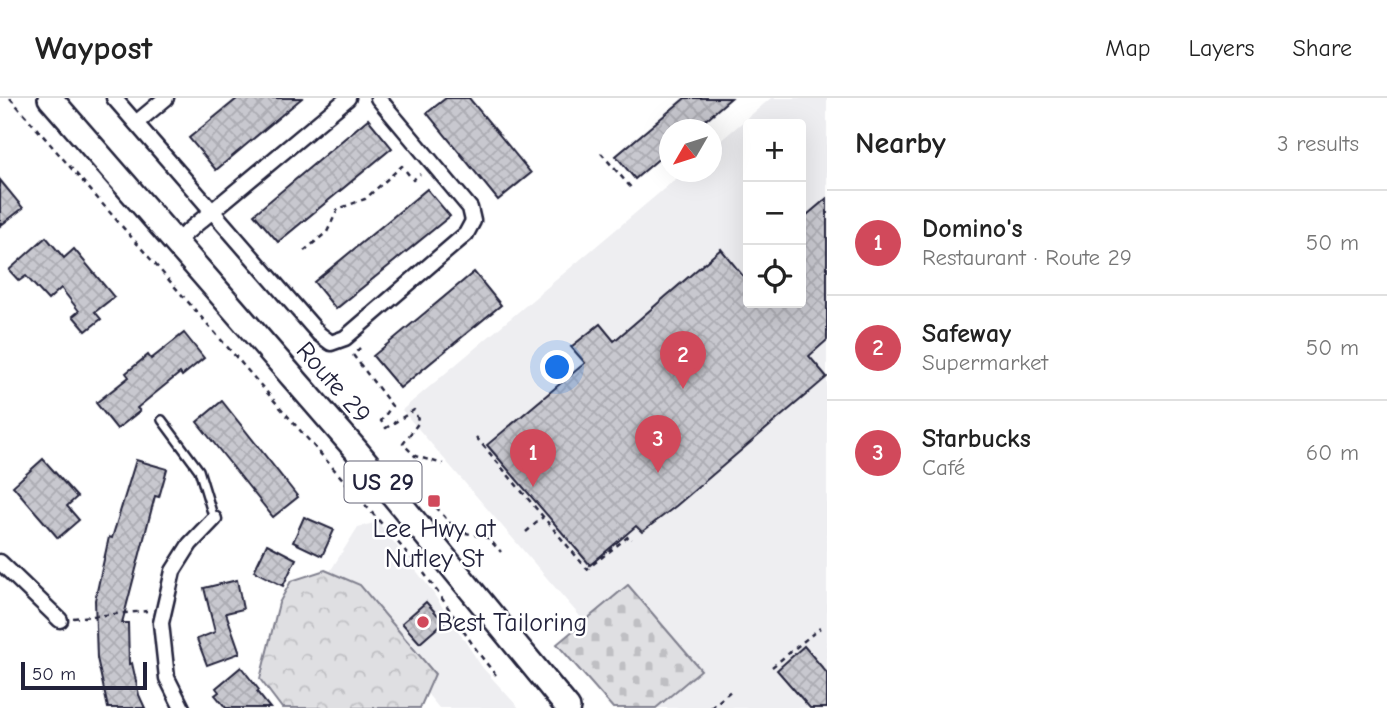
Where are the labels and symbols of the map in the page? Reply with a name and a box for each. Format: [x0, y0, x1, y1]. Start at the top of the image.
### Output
north arrow [659, 119, 722, 182]
pin: 2 [660, 331, 706, 389]
street label: Route 29 [290, 336, 377, 429]
your location [540, 350, 574, 384]
pin: 3 [635, 415, 681, 473]
pin: 1 [510, 429, 556, 487]
road number: US 29 [344, 461, 422, 502]
marker: Lee Hwy at Nutley St [426, 493, 442, 509]
place label: Lee Hwy at Nutley St [373, 514, 497, 574]
place label: Best Tailoring [437, 608, 587, 638]
marker: Best Tailoring [415, 614, 431, 630]
scale bar [21, 659, 147, 691]

